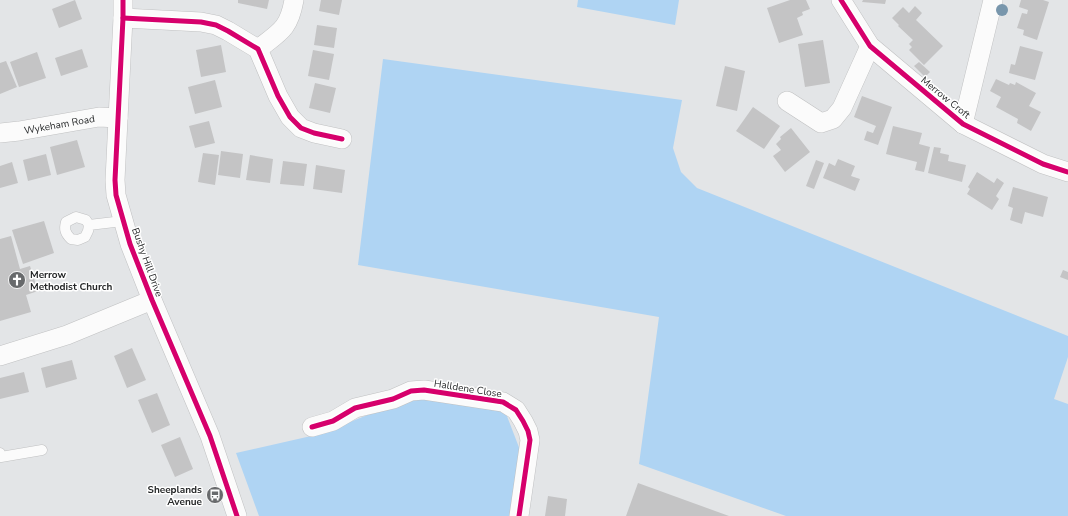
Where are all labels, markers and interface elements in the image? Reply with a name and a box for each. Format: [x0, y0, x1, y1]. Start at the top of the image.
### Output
street label: Merrow Croft [918, 74, 973, 122]
street label: Wykeham Road [23, 112, 96, 138]
street label: Bushy Hill Drive [128, 226, 166, 299]
place label: Merrow Methodist Church [30, 268, 112, 294]
church icon: Merrow Methodist Church [7, 270, 27, 290]
street label: Halldene Close [433, 377, 503, 401]
place label: Sheeplands Avenue [148, 483, 203, 509]
bus stop icon: Sheeplands Avenue [205, 485, 225, 505]

